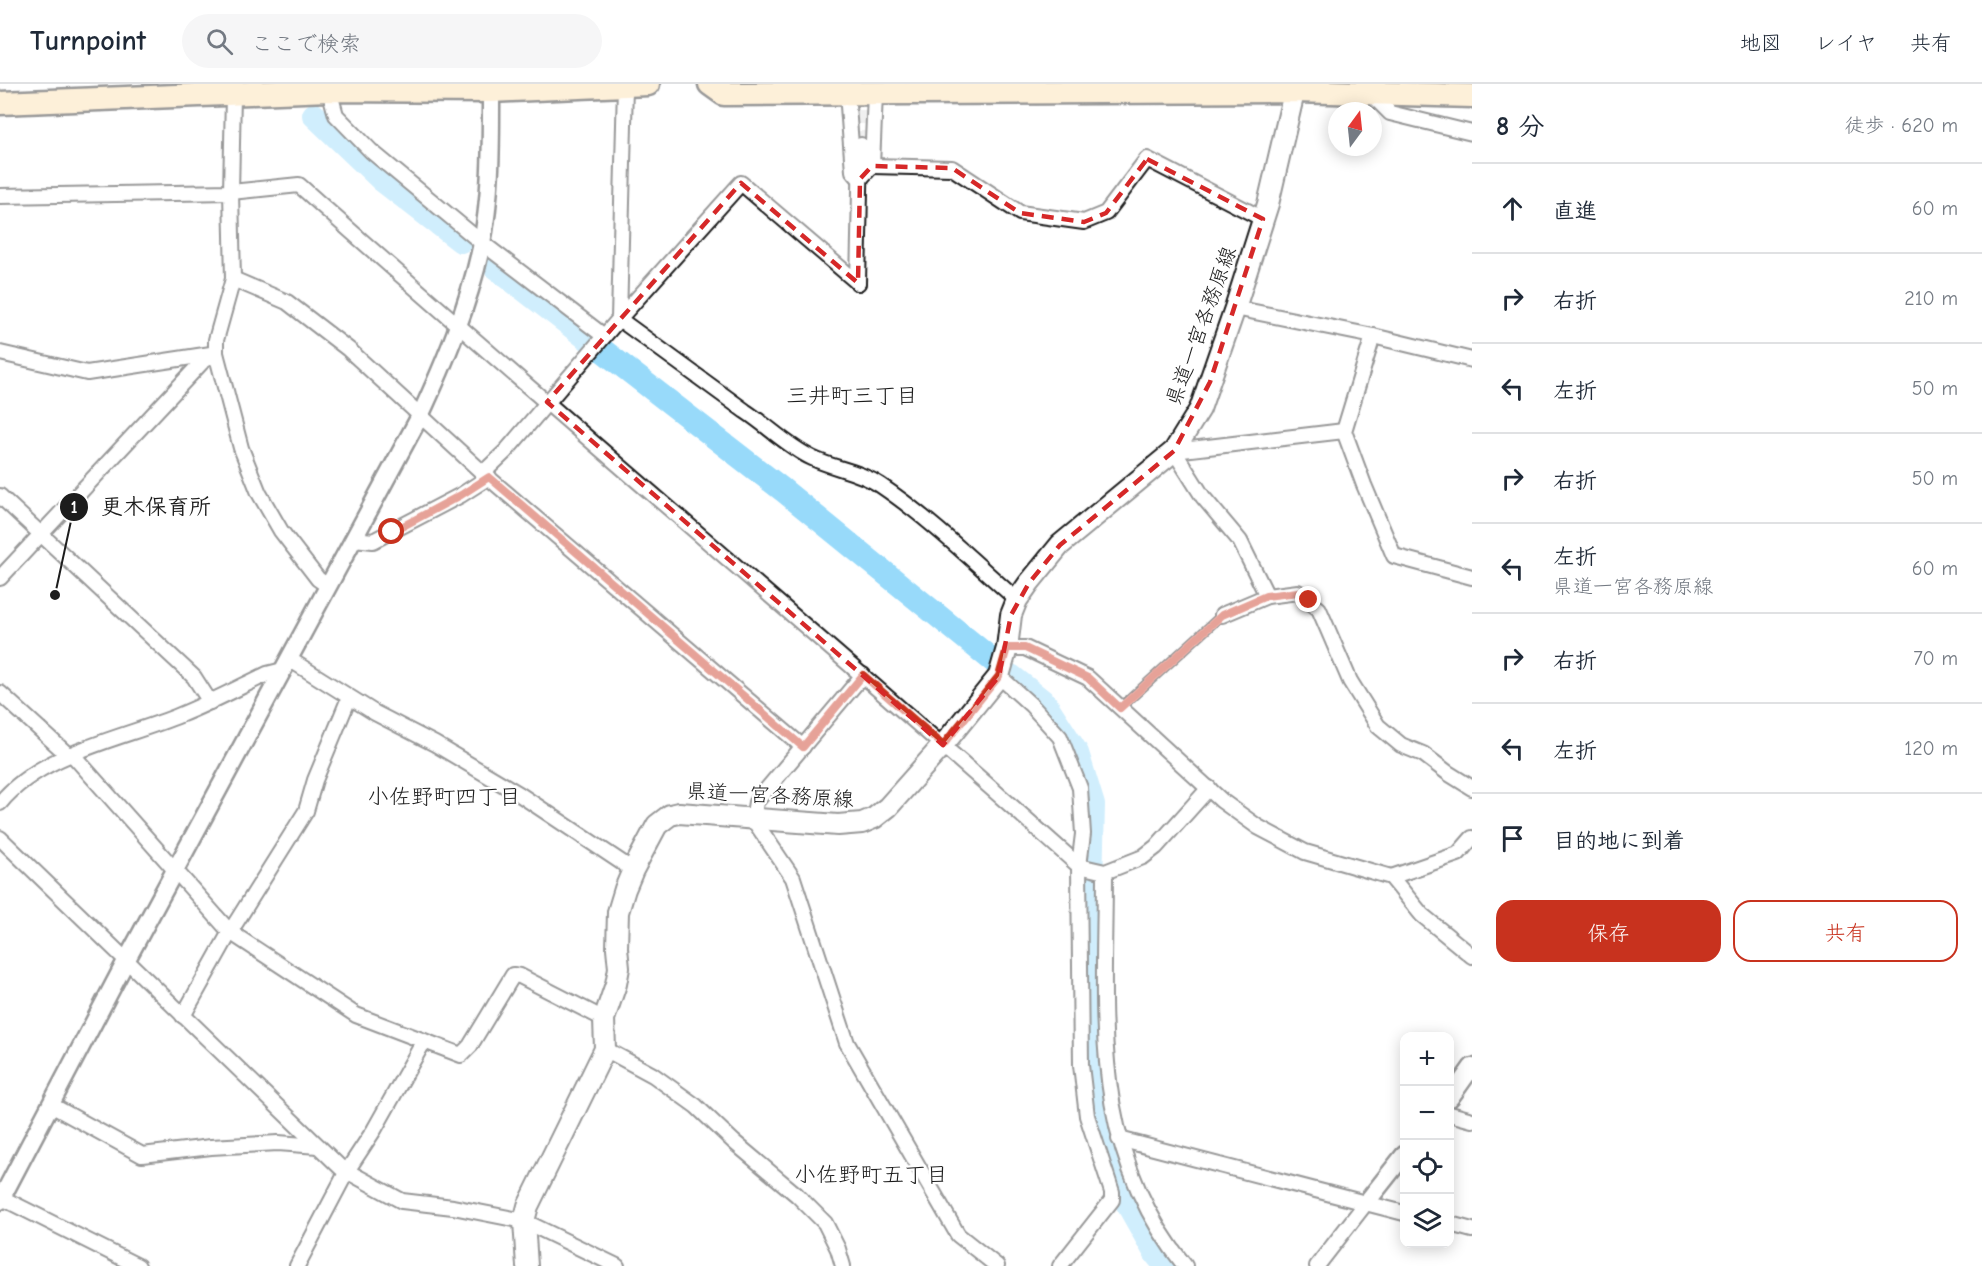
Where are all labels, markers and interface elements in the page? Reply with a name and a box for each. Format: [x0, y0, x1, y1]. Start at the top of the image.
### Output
search box [182, 14, 602, 68]
text: Turnpoint [30, 25, 146, 57]
icon: search [203, 25, 236, 58]
text: ここで検索 [251, 31, 361, 57]
text: 地図 [1740, 31, 1782, 55]
text: レイヤ [1815, 31, 1877, 55]
text: 共有 [1910, 31, 1952, 55]
north arrow [1328, 102, 1382, 156]
text: 8 分 [1496, 112, 1545, 142]
text: 徒歩 · 620 m [1844, 114, 1958, 137]
icon: ahead [1496, 192, 1529, 225]
text: 60 m [1912, 197, 1958, 220]
text: 直進 [1553, 198, 1597, 224]
street label: 県道一宮各務原線 [1161, 243, 1241, 409]
icon: right [1496, 282, 1529, 315]
text: 210 m [1904, 287, 1958, 310]
text: 右折 [1553, 288, 1597, 314]
icon: left [1496, 372, 1529, 405]
text: 50 m [1912, 377, 1958, 400]
text: 左折 [1553, 378, 1597, 404]
district label: 三井町三丁目 [786, 383, 918, 409]
icon: right [1496, 462, 1529, 495]
text: 50 m [1912, 467, 1958, 490]
text: 右折 [1553, 468, 1597, 494]
callout: 更木保育所 [59, 487, 223, 527]
text: 更木保育所 [101, 494, 211, 520]
text: 1 [70, 497, 78, 518]
route start [378, 518, 404, 544]
text: 左折 [1553, 544, 1597, 570]
icon: left [1496, 552, 1529, 585]
text: 60 m [1912, 557, 1958, 580]
text: 県道一宮各務原線 [1553, 575, 1713, 598]
route end [1295, 586, 1321, 612]
icon: right [1496, 642, 1529, 675]
text: 70 m [1913, 647, 1958, 670]
text: 右折 [1553, 648, 1597, 674]
icon: left [1496, 732, 1529, 765]
text: 120 m [1904, 737, 1958, 760]
text: 左折 [1553, 738, 1597, 764]
street label: 県道一宮各務原線 [685, 779, 855, 811]
district label: 小佐野町四丁目 [367, 784, 521, 810]
icon: arrive [1496, 822, 1529, 855]
text: 目的地に到着 [1553, 828, 1685, 854]
button: 保存 [1496, 900, 1721, 962]
button: 共有 [1733, 900, 1958, 962]
map controls [1400, 1032, 1454, 1248]
button: + [1400, 1032, 1454, 1086]
button: − [1400, 1086, 1454, 1140]
button: locate [1400, 1140, 1454, 1194]
district label: 小佐野町五丁目 [794, 1162, 948, 1188]
button: layers [1400, 1194, 1454, 1248]

